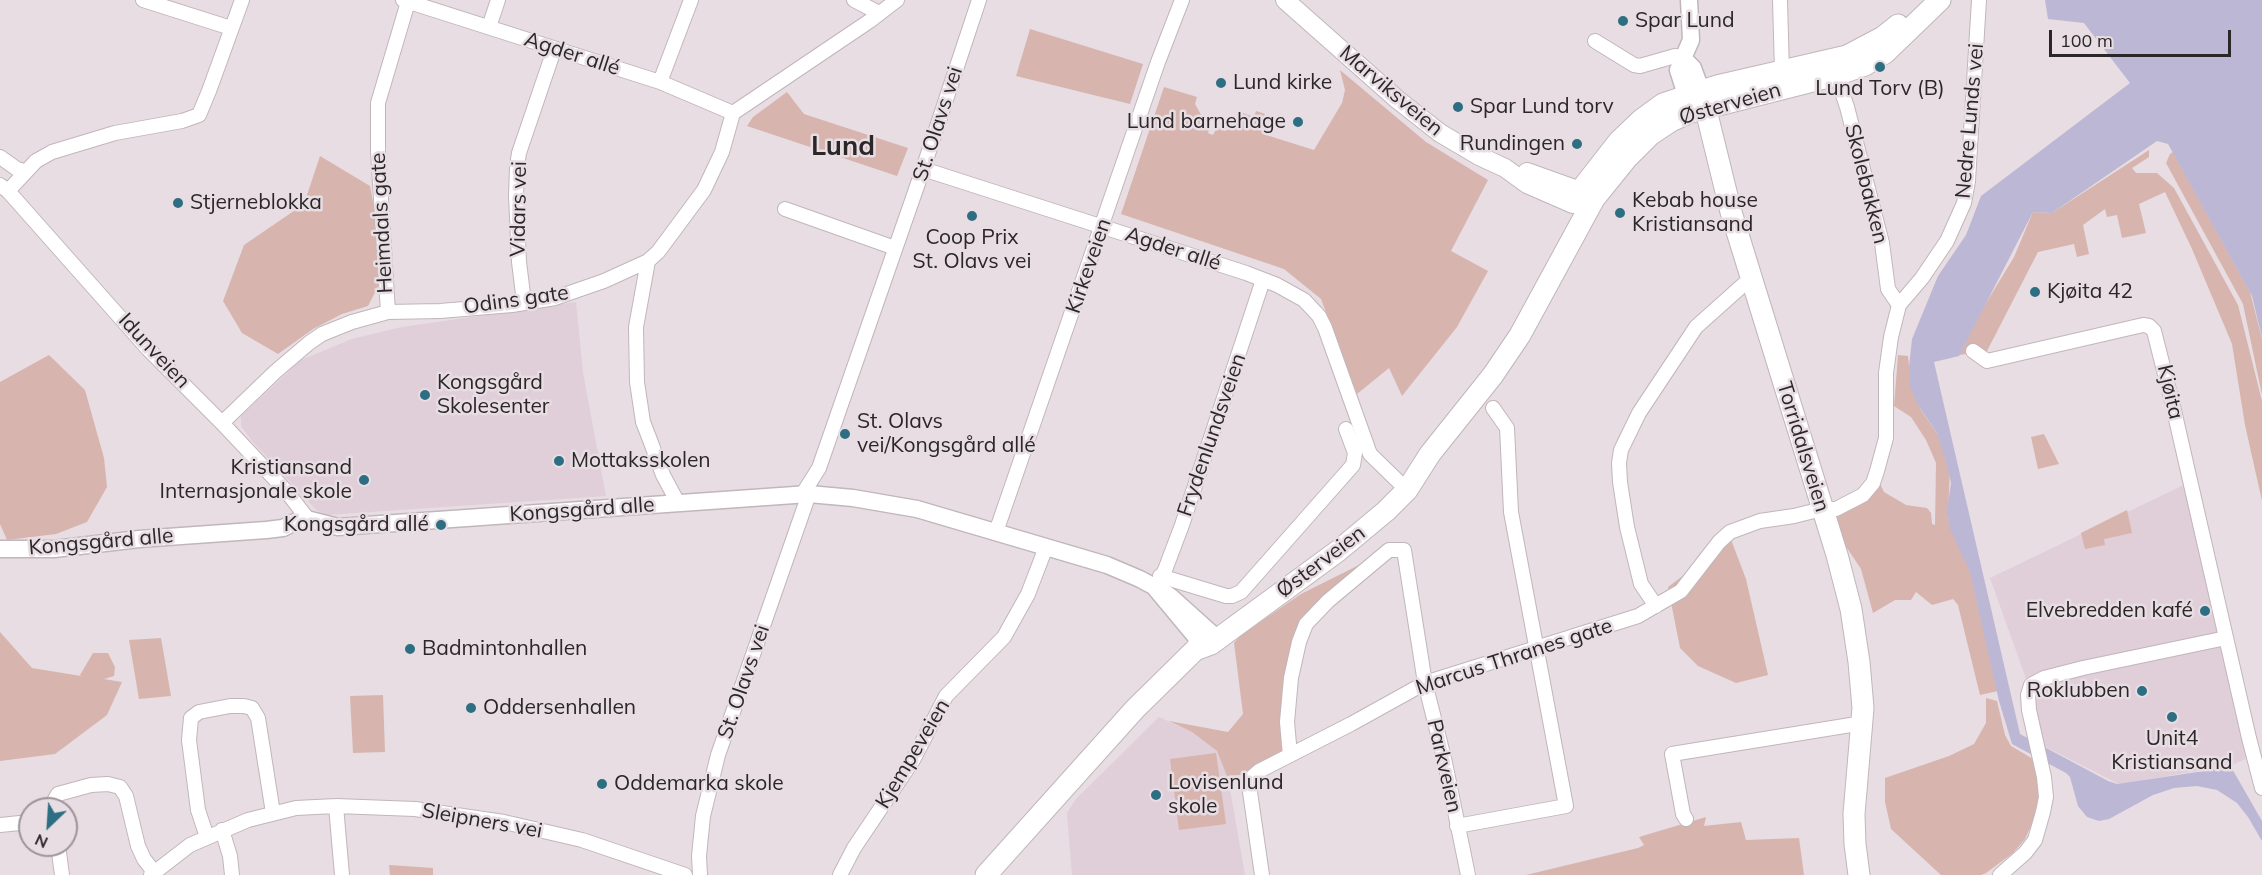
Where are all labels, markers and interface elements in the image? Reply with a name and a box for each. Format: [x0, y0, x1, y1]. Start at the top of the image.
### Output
place label: Spar Lund [1635, 8, 1735, 34]
marker: Spar Lund [1616, 14, 1630, 28]
scale bar [2052, 18, 2234, 56]
street label: Agder allé [521, 27, 623, 81]
text: 100 m [2060, 29, 2113, 52]
street label: Marviksveien [1334, 41, 1448, 141]
street label: Nedre Lunds vei [1951, 42, 1989, 200]
marker: Lund Torv (B) [1873, 60, 1887, 74]
street label: St. Olavs vei [908, 64, 968, 184]
place label: Lund kirke [1233, 70, 1332, 96]
marker: Lund kirke [1214, 76, 1228, 90]
place label: Lund Torv (B) [1815, 76, 1945, 102]
street label: Østerveien [1676, 77, 1784, 131]
place label: Spar Lund torv [1470, 94, 1614, 120]
marker: Spar Lund torv [1451, 100, 1465, 114]
place label: Lund barnehage [1127, 109, 1286, 135]
marker: Lund barnehage [1291, 115, 1305, 129]
street label: Skolebakken [1839, 122, 1893, 246]
district label: Lund [811, 131, 875, 163]
place label: Rundingen [1460, 131, 1565, 157]
marker: Rundingen [1570, 137, 1584, 151]
street label: Heimdals gate [366, 152, 398, 294]
street label: Vidars vei [506, 161, 532, 257]
place label: Kebab house Kristiansand [1632, 188, 1758, 238]
place label: Stjerneblokka [190, 190, 322, 216]
marker: Stjerneblokka [171, 196, 185, 210]
marker: Kebab house Kristiansand [1613, 206, 1627, 220]
marker: Coop Prix St. Olavs vei [965, 209, 979, 223]
street label: Kirkeveien [1061, 215, 1117, 317]
street label: Agder allé [1122, 222, 1224, 276]
place label: Coop Prix St. Olavs vei [913, 225, 1031, 275]
place label: Kjøita 42 [2047, 279, 2133, 305]
street label: Odins gate [462, 280, 570, 320]
marker: Kjøita 42 [2028, 285, 2042, 299]
street label: Idunveien [113, 308, 195, 394]
street label: Frydenlundsveien [1172, 350, 1252, 520]
street label: Kjøita [2152, 362, 2188, 422]
place label: Kongsgård Skolesenter [437, 370, 549, 420]
street label: Torridalsveien [1771, 379, 1835, 515]
marker: Kongsgård Skolesenter [418, 388, 432, 402]
place label: St. Olavs vei/Kongsgård allé [857, 409, 1036, 459]
marker: St. Olavs vei/Kongsgård allé [838, 427, 852, 441]
place label: Mottaksskolen [571, 448, 711, 474]
marker: Mottaksskolen [552, 454, 566, 468]
place label: Kristiansand Internasjonale skole [159, 455, 352, 505]
marker: Kristiansand Internasjonale skole [357, 473, 371, 487]
street label: Kongsgård alle [509, 492, 655, 528]
place label: Kongsgård allé [284, 512, 429, 538]
marker: Kongsgård allé [434, 518, 448, 532]
street label: Østerveien [1272, 520, 1370, 604]
street label: Kongsgård alle [28, 523, 174, 561]
place label: Elvebredden kafé [2026, 598, 2193, 624]
marker: Elvebredden kafé [2198, 604, 2212, 618]
street label: Marcus Thranes gate [1413, 613, 1615, 701]
street label: St. Olavs vei [713, 622, 775, 742]
place label: Badmintonhallen [422, 636, 587, 662]
marker: Badmintonhallen [403, 642, 417, 656]
place label: Roklubben [2027, 678, 2130, 704]
marker: Roklubben [2135, 684, 2149, 698]
place label: Oddersenhallen [483, 695, 636, 721]
street label: Kjempeveien [870, 695, 956, 813]
marker: Oddersenhallen [464, 701, 478, 715]
marker: Unit4 Kristiansand [2165, 710, 2179, 724]
street label: Parkveien [1421, 717, 1467, 815]
place label: Unit4 Kristiansand [2111, 726, 2233, 776]
place label: Lovisenlund skole [1168, 770, 1283, 820]
place label: Oddemarka skole [614, 771, 784, 797]
marker: Oddemarka skole [595, 777, 609, 791]
marker: Lovisenlund skole [1149, 788, 1163, 802]
north arrow [18, 797, 78, 857]
street label: Sleipners vei [420, 798, 544, 844]
text: N [32, 830, 51, 853]

